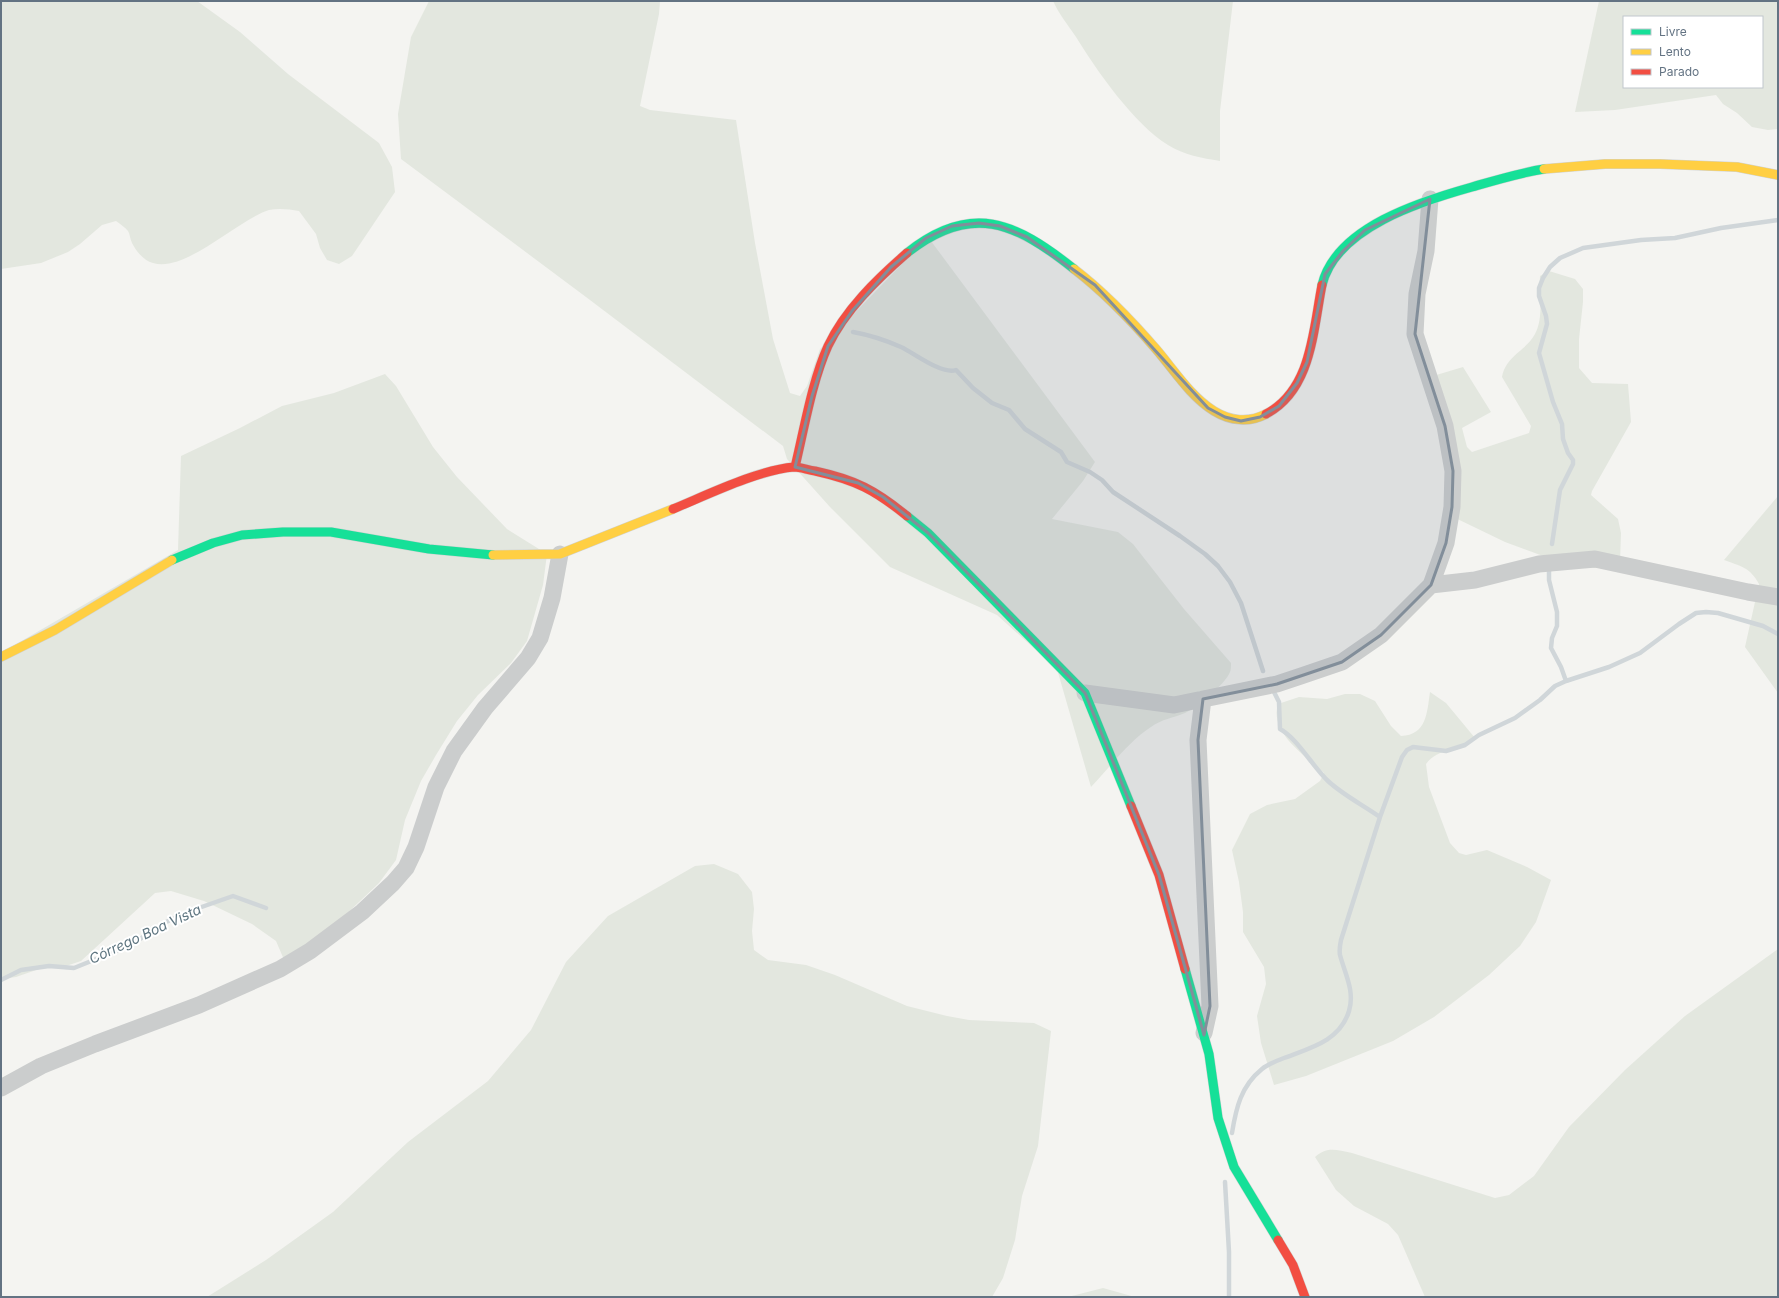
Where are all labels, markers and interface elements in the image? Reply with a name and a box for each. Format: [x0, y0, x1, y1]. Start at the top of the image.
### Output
legend [1623, 16, 1763, 88]
text: Livre [1659, 24, 1687, 39]
text: Lento [1659, 44, 1691, 59]
text: Parado [1659, 64, 1699, 79]
water label: Córrego Boa Vista [86, 900, 204, 967]

